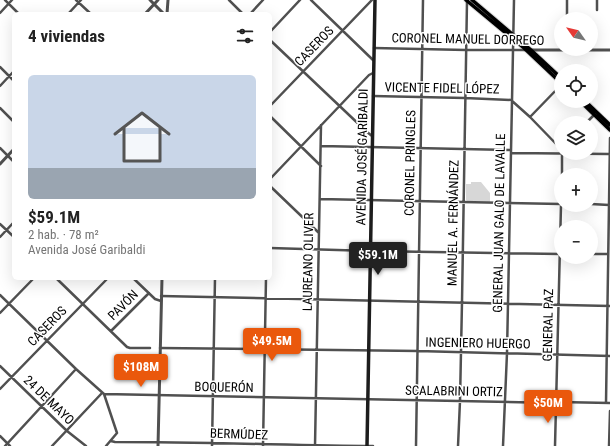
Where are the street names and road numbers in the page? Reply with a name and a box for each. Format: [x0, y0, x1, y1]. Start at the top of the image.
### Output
street label: CASEROS [291, 23, 337, 69]
street label: CORONEL MANUEL DORREGO [391, 30, 545, 48]
street label: VICENTE FIDEL LÓPEZ [384, 79, 500, 97]
street label: AVENIDA JOSÉ GARIBALDI [353, 88, 371, 226]
street label: CORONEL PRINGLES [402, 110, 418, 216]
street label: GENERAL JUAN GALO DE LAVALLE [490, 133, 508, 313]
street label: MANUEL A. FERNÁNDEZ [444, 160, 462, 286]
street label: LAUREANO OLIVER [300, 212, 316, 311]
street label: PAVÓN [105, 287, 141, 323]
street label: GENERAL PAZ [540, 288, 556, 362]
street label: CASEROS [24, 303, 70, 349]
street label: INGENIERO HUERGO [425, 335, 531, 351]
street label: 24 DE MAYO [21, 372, 77, 428]
street label: BOQUERÓN [194, 379, 254, 395]
street label: SCALABRINI ORTIZ [405, 383, 503, 399]
street label: BERMÚDEZ [210, 425, 269, 443]

